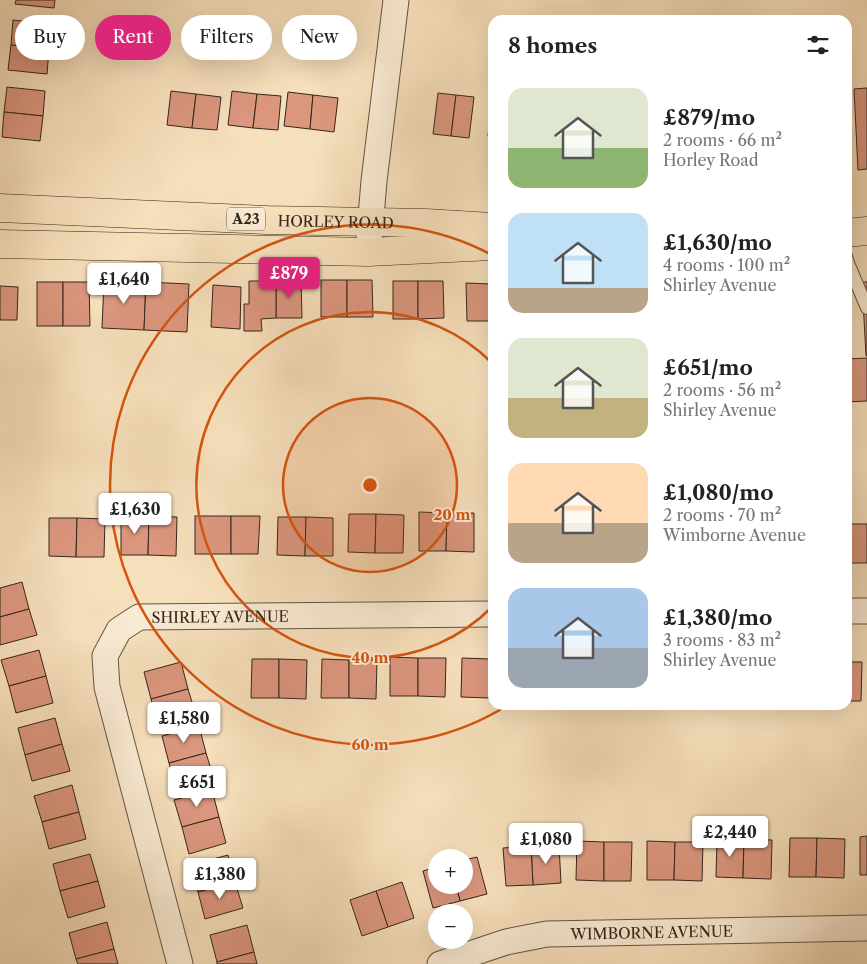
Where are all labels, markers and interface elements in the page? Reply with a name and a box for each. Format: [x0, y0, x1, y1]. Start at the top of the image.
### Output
chip: Buy [15, 15, 85, 60]
chip: Rent [95, 15, 171, 60]
chip: Filters [181, 15, 272, 60]
chip: New [282, 15, 357, 60]
icon: filters [804, 31, 832, 59]
text: 8 homes [508, 33, 597, 58]
text: £879/mo [663, 105, 755, 130]
icon: home [548, 108, 608, 168]
text: 2 rooms · 66 m² [663, 130, 782, 150]
text: Horley Road [663, 150, 759, 170]
road number: A23 [227, 208, 265, 230]
street label: HORLEY ROAD [277, 211, 394, 232]
text: £1,630/mo [663, 230, 772, 255]
icon: home [548, 233, 608, 293]
text: 4 rooms · 100 m² [663, 255, 790, 275]
pin: £879 [259, 256, 319, 299]
pin: £1,640 [83, 262, 165, 305]
text: £879 [270, 263, 308, 283]
text: £1,640 [98, 269, 150, 289]
text: Shirley Avenue [663, 275, 777, 295]
text: £651/mo [663, 355, 753, 380]
icon: home [548, 358, 608, 418]
text: 2 rooms · 56 m² [663, 380, 781, 400]
text: Shirley Avenue [663, 400, 777, 420]
centre of rings [361, 476, 379, 494]
text: £1,080/mo [663, 480, 774, 505]
icon: home [548, 483, 608, 543]
pin: £1,630 [94, 492, 176, 535]
text: £1,630 [109, 499, 161, 519]
text: 20 m [433, 505, 471, 524]
text: 2 rooms · 70 m² [663, 505, 781, 525]
text: Wimborne Avenue [663, 525, 806, 545]
text: £1,380/mo [663, 605, 772, 630]
street label: SHIRLEY AVENUE [151, 606, 289, 626]
icon: home [548, 608, 608, 668]
text: 3 rooms · 83 m² [663, 630, 781, 650]
text: 40 m [351, 648, 389, 667]
text: Shirley Avenue [663, 650, 777, 670]
pin: £1,580 [143, 702, 225, 744]
text: £1,580 [158, 708, 210, 728]
text: 60 m [351, 735, 389, 754]
pin: £651 [167, 766, 227, 808]
text: £651 [179, 772, 215, 792]
pin: £2,440 [689, 816, 771, 858]
pin: £1,080 [505, 822, 587, 865]
text: £2,440 [703, 822, 757, 842]
text: £1,080 [520, 829, 572, 849]
map controls [428, 849, 473, 949]
button: + [428, 849, 473, 894]
pin: £1,380 [179, 858, 261, 900]
text: £1,380 [194, 864, 246, 884]
button: − [428, 904, 473, 949]
street label: WIMBORNE AVENUE [569, 921, 733, 943]

